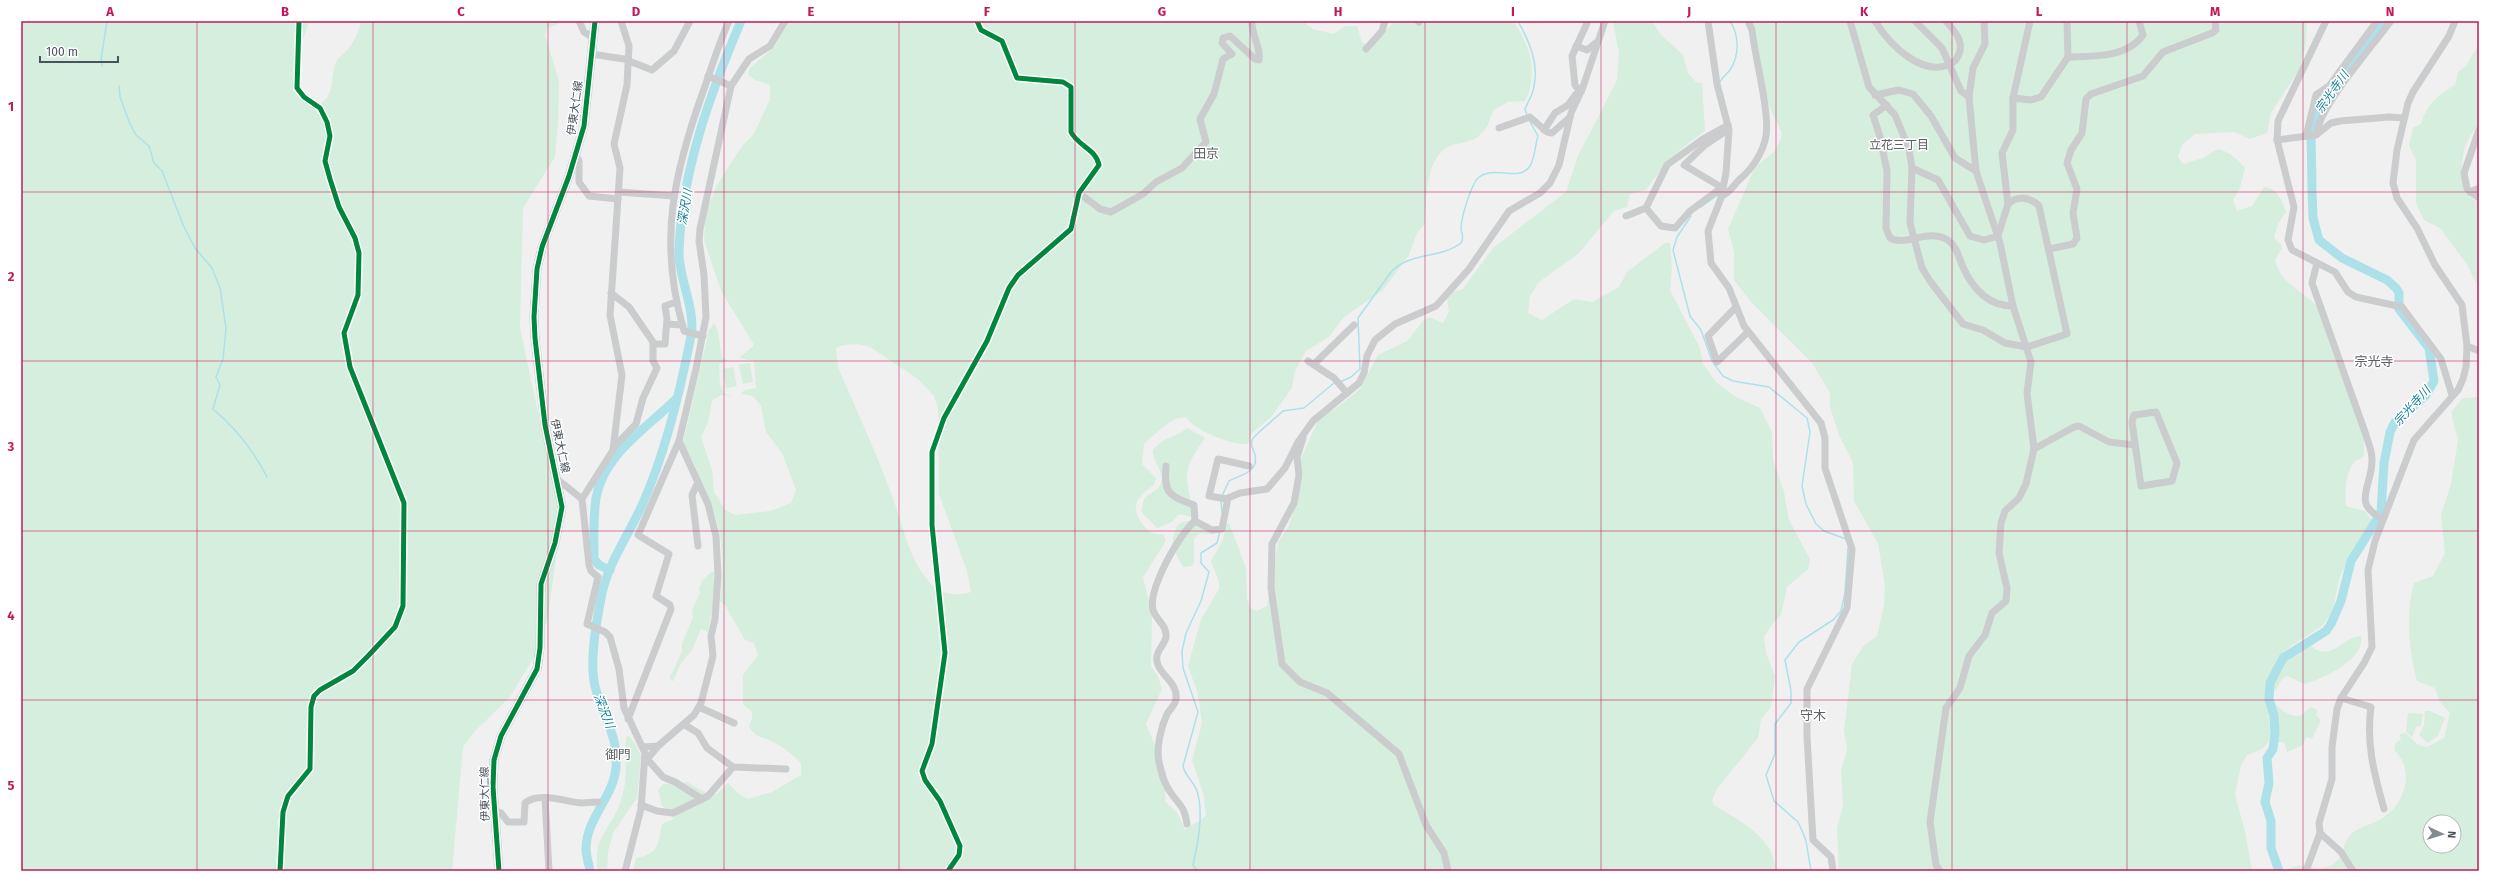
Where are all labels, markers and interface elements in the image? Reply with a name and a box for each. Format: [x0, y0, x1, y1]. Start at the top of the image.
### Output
text: A [105, 4, 114, 19]
text: B [281, 4, 289, 19]
text: C [457, 4, 465, 19]
text: D [632, 4, 641, 19]
text: E [808, 4, 815, 19]
text: F [984, 4, 991, 19]
text: G [1158, 4, 1166, 19]
text: H [1334, 4, 1342, 19]
text: I [1511, 4, 1515, 19]
text: J [1686, 4, 1691, 19]
text: K [1860, 4, 1869, 19]
text: L [2036, 4, 2043, 19]
text: M [2210, 4, 2220, 19]
text: N [2386, 4, 2394, 19]
scale bar [40, 38, 118, 64]
text: 100 m [46, 45, 78, 59]
water label: 宗光寺川 [2312, 67, 2353, 116]
street label: 伊東大仁線 [565, 80, 585, 136]
text: 1 [8, 99, 14, 114]
district label: 立花三丁目 [1869, 138, 1929, 152]
district label: 田京 [1193, 146, 1219, 161]
water label: 深沢川 [675, 186, 695, 226]
text: 2 [8, 269, 15, 284]
district label: 宗光寺 [2354, 354, 2394, 369]
water label: 宗光寺川 [2391, 382, 2435, 429]
street label: 伊東大仁線 [548, 418, 572, 474]
text: 3 [7, 439, 15, 454]
text: 4 [7, 608, 15, 623]
water label: 深沢川 [591, 692, 618, 732]
district label: 守木 [1800, 708, 1826, 723]
district label: 御門 [605, 747, 631, 762]
street label: 伊東大仁線 [478, 766, 492, 822]
text: 5 [8, 778, 15, 793]
north arrow [2422, 814, 2462, 854]
text: N [2445, 831, 2458, 839]

